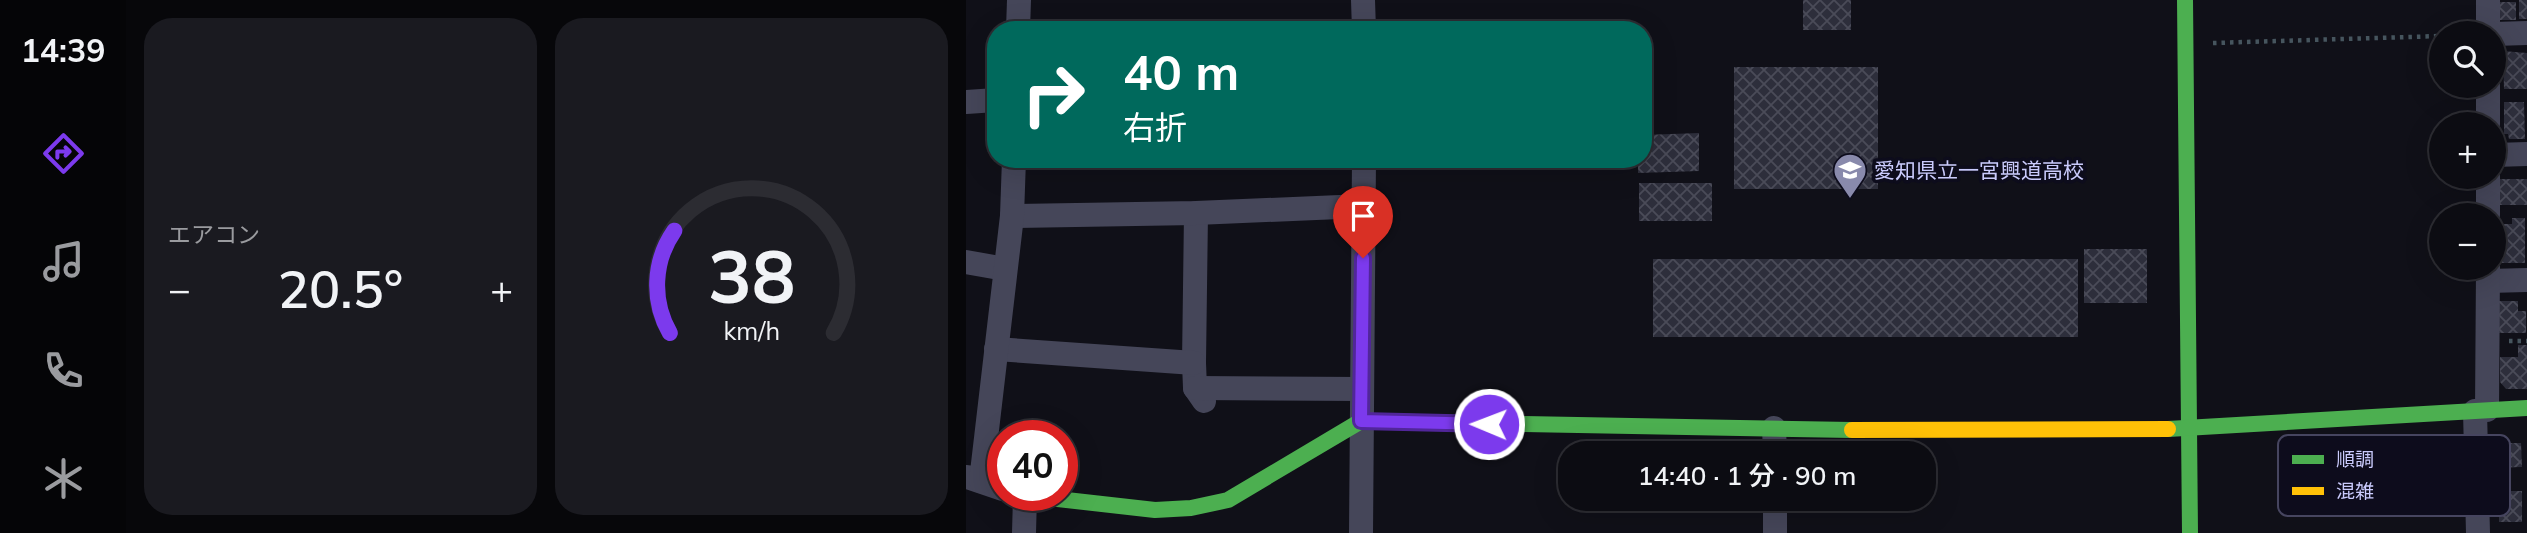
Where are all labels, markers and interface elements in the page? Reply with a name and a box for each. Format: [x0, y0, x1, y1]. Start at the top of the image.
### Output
map controls [2429, 21, 2506, 280]
button: search [2429, 21, 2506, 98]
text: 14:39 [21, 30, 105, 70]
text: 40 m [1123, 41, 1239, 102]
icon: right [1008, 49, 1099, 140]
text: 右折 [1123, 107, 1187, 147]
button: + [2429, 112, 2506, 189]
icon: directions [39, 129, 88, 178]
school or university icon: 愛知県立一宮興道高校 [1831, 151, 1869, 200]
place label: 愛知県立一宮興道高校 [1874, 157, 2084, 183]
pin [1333, 186, 1393, 258]
icon: arrive [1344, 197, 1382, 235]
button: − [2429, 203, 2506, 280]
text: エアコン [168, 220, 260, 249]
text: 38 [708, 230, 795, 321]
icon: music [39, 237, 88, 286]
text: 20.5° [278, 256, 403, 321]
text: − [168, 265, 191, 313]
text: + [490, 265, 513, 313]
text: km/h [723, 314, 780, 345]
icon: phone [39, 346, 88, 395]
position arrow [1452, 387, 1526, 461]
speed limit sign: 40 [987, 420, 1078, 511]
legend [2278, 435, 2510, 516]
text: 順調 [2336, 447, 2374, 471]
icon: climate [39, 454, 88, 503]
text: 14:40 · 1 分 · 90 m [1638, 459, 1856, 492]
text: 混雑 [2336, 479, 2374, 503]

